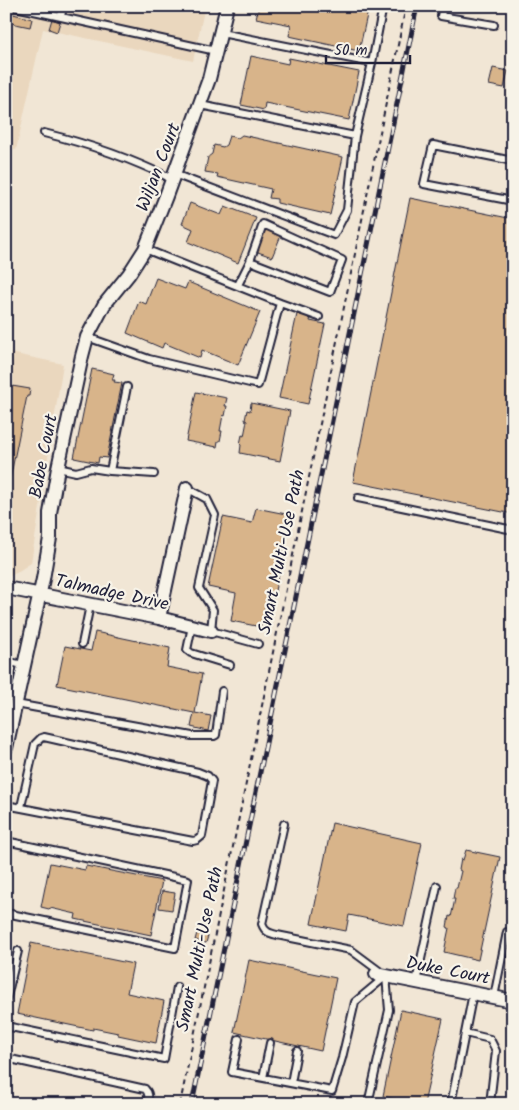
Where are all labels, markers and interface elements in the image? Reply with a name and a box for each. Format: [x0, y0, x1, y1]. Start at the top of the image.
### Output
scale bar [326, 32, 410, 64]
text: 50 m [334, 39, 368, 63]
street label: Wiljan Court [129, 118, 190, 216]
street label: Babe Court [22, 411, 67, 501]
street label: Smart Multi-Use Path [251, 467, 314, 637]
street label: Talmadge Drive [52, 567, 171, 620]
street label: Smart Multi-Use Path [169, 864, 232, 1034]
street label: Duke Court [403, 949, 493, 994]

